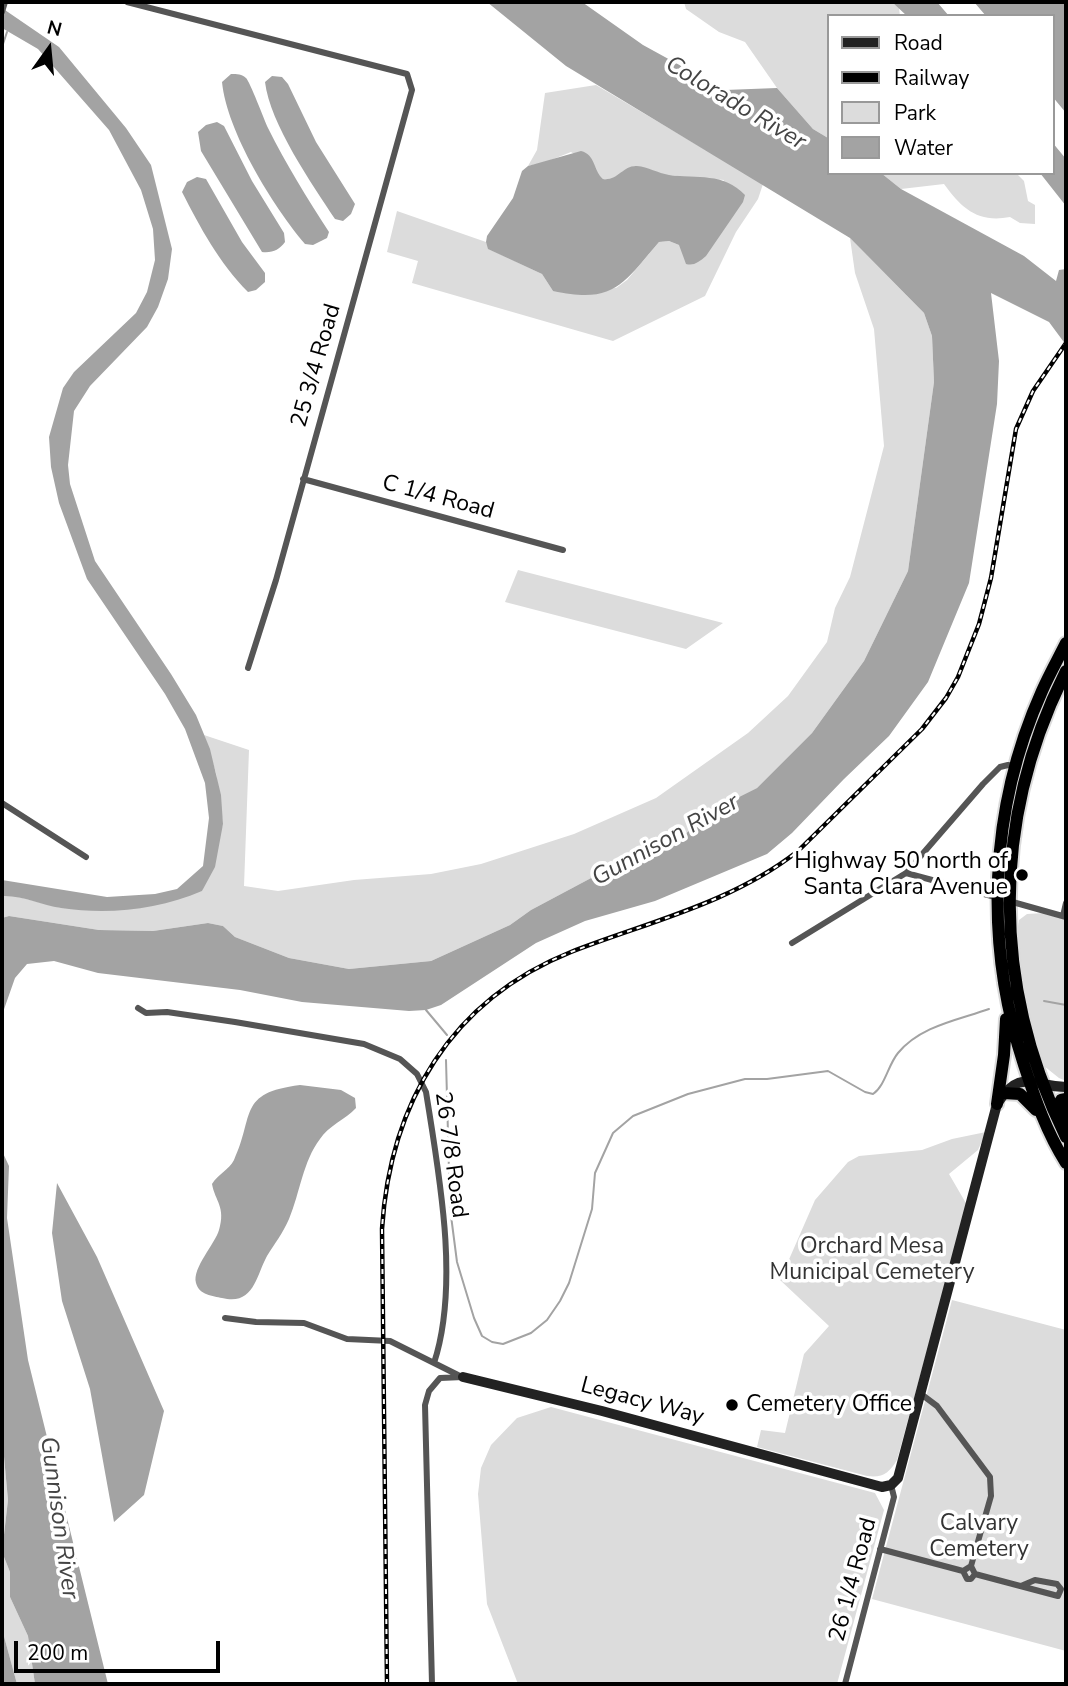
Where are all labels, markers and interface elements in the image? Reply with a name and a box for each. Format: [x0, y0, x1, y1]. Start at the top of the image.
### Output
north arrow [14, 14, 84, 84]
text: N [44, 14, 65, 43]
legend [827, 14, 1054, 175]
text: Road [894, 29, 943, 57]
water label: Colorado River [660, 51, 810, 157]
text: Railway [894, 64, 969, 92]
text: Park [894, 99, 936, 127]
text: Water [894, 134, 953, 162]
street label: 25 3/4 Road [286, 301, 348, 431]
street label: C 1/4 Road [379, 470, 497, 526]
water label: Gunnison River [587, 789, 745, 893]
place label: Highway 50 north of Santa Clara Avenue [794, 848, 1008, 902]
marker: Highway 50 north of Santa Clara Avenue [1014, 867, 1030, 883]
street label: 26 7/8 Road [427, 1090, 473, 1220]
park label: Orchard Mesa Municipal Cemetery [769, 1233, 975, 1287]
street label: Legacy Way [577, 1372, 707, 1432]
place label: Cemetery Office [746, 1391, 912, 1419]
marker: Cemetery Office [724, 1397, 740, 1413]
water label: Gunnison River [32, 1435, 84, 1601]
park label: Calvary Cemetery [929, 1510, 1029, 1564]
street label: 26 1/4 Road [824, 1515, 884, 1645]
scale bar [18, 1626, 224, 1670]
text: 200 m [27, 1639, 88, 1667]

